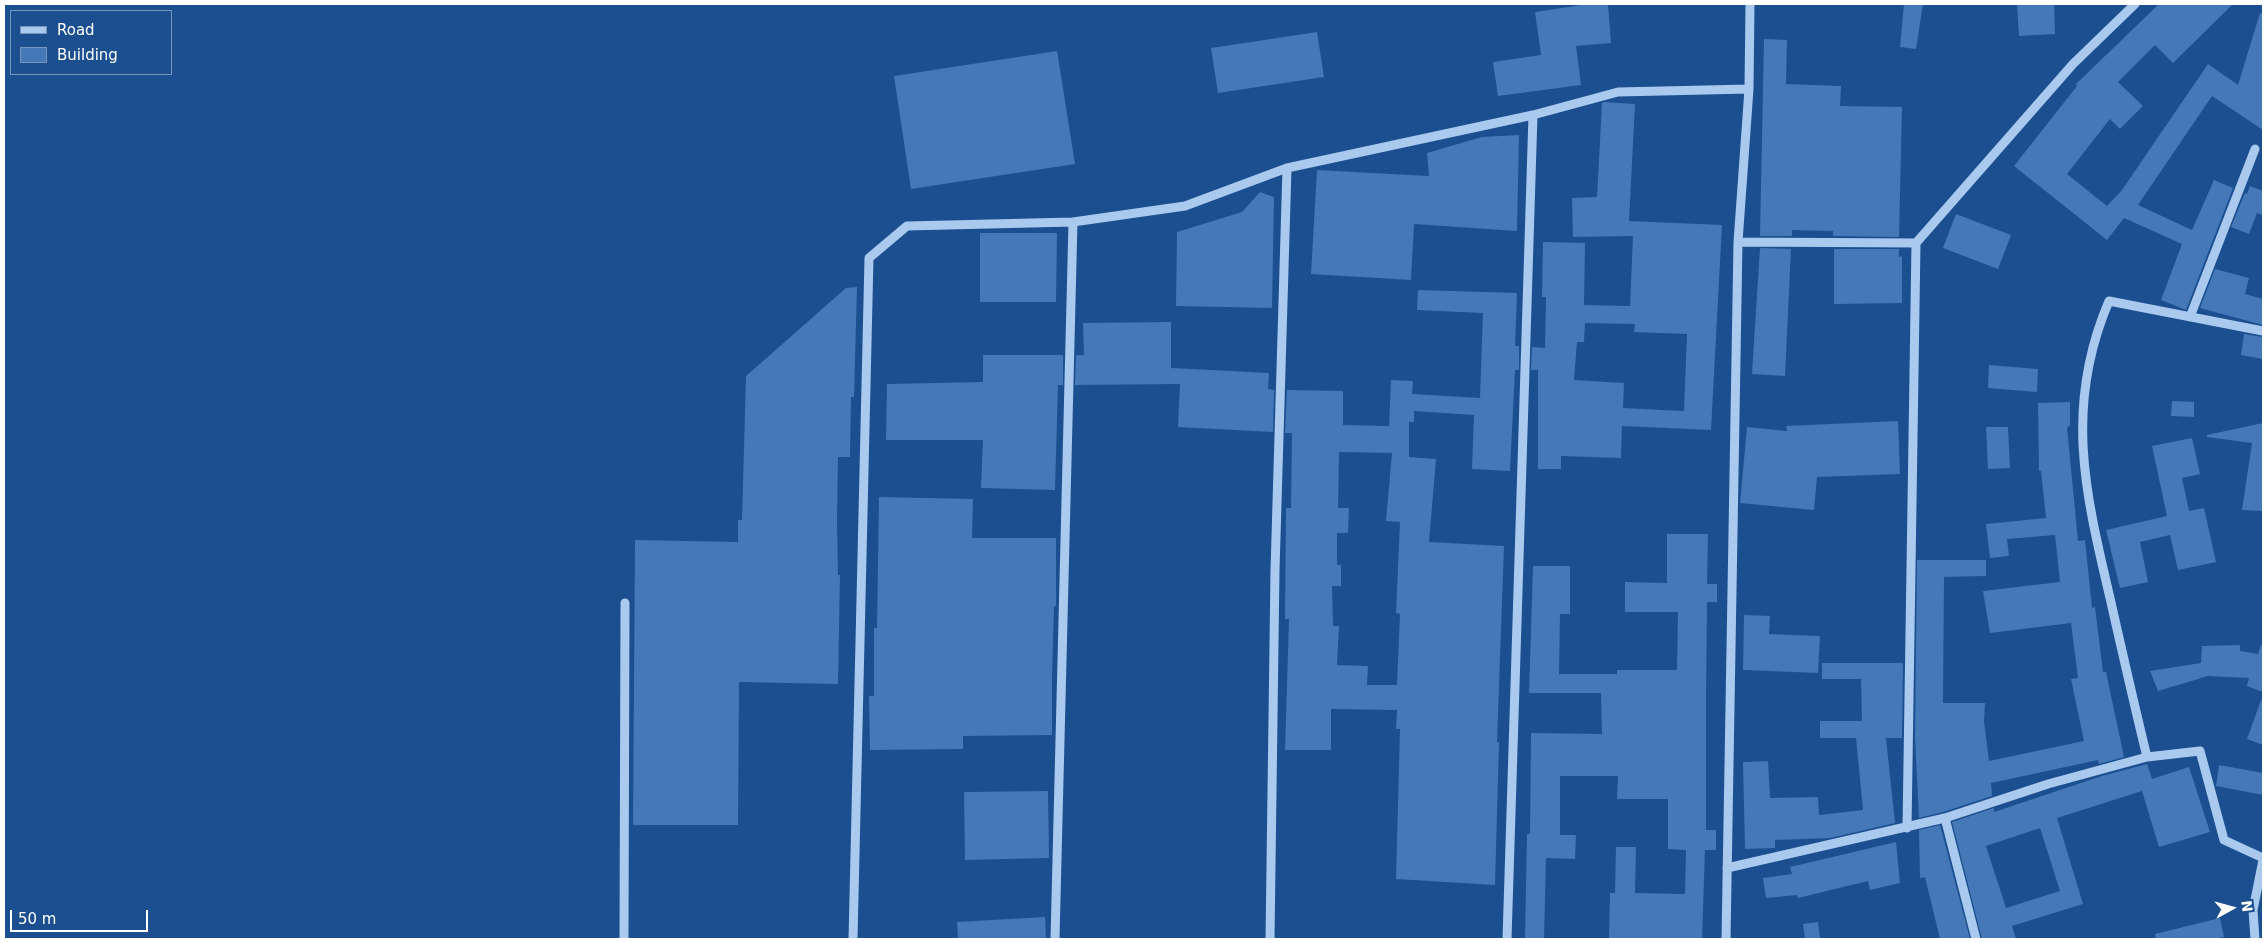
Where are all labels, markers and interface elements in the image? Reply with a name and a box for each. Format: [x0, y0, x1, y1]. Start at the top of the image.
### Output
legend [10, 10, 172, 75]
text: Road [57, 21, 95, 39]
text: Building [57, 46, 118, 64]
north arrow [2207, 883, 2257, 933]
text: N [2238, 899, 2256, 913]
scale bar [12, 900, 150, 932]
text: 50 m [18, 910, 56, 928]

